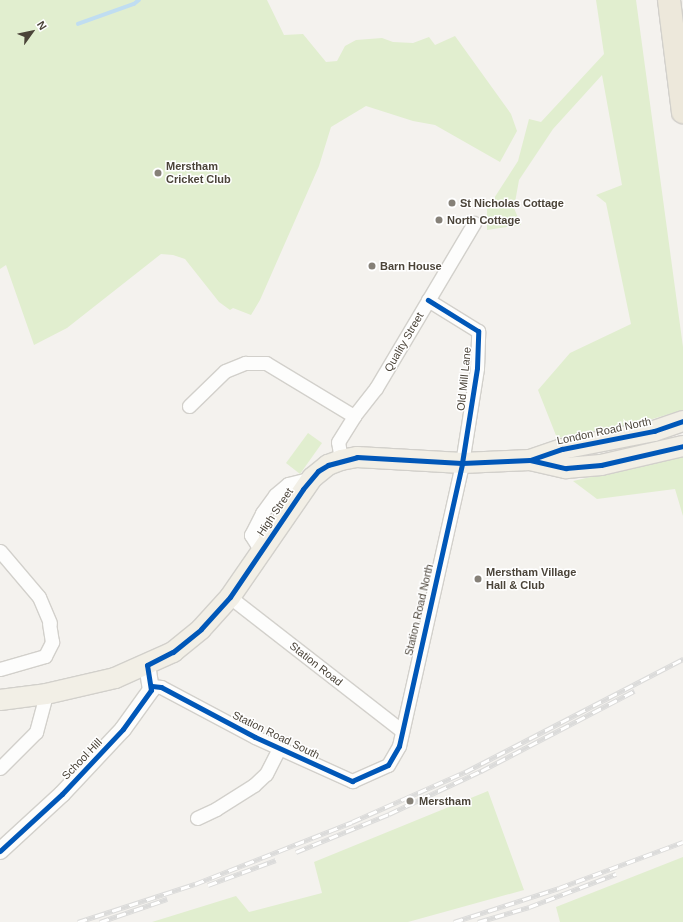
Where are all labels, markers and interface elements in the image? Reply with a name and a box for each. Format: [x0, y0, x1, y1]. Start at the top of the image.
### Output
north arrow [12, 12, 52, 52]
text: N [35, 19, 49, 32]
place label: Merstham Cricket Club [166, 160, 231, 186]
marker: Merstham Cricket Club [153, 168, 163, 178]
place label: St Nicholas Cottage [460, 196, 564, 210]
marker: St Nicholas Cottage [447, 198, 457, 208]
place label: North Cottage [447, 213, 520, 227]
marker: North Cottage [434, 215, 444, 225]
place label: Barn House [380, 259, 442, 273]
marker: Barn House [367, 261, 377, 271]
street label: Quality Street [382, 310, 426, 374]
street label: Old Mill Lane [454, 346, 474, 412]
street label: London Road North [556, 415, 652, 447]
street label: High Street [254, 485, 296, 539]
street label: Station Road North [402, 563, 436, 657]
place label: Merstham Village Hall & Club [486, 566, 576, 592]
marker: Merstham Village Hall & Club [473, 574, 483, 584]
street label: Station Road [287, 639, 345, 689]
street label: Station Road South [230, 708, 322, 762]
street label: School Hill [59, 736, 105, 782]
place label: Merstham [419, 794, 471, 808]
marker: Merstham [404, 795, 416, 807]

